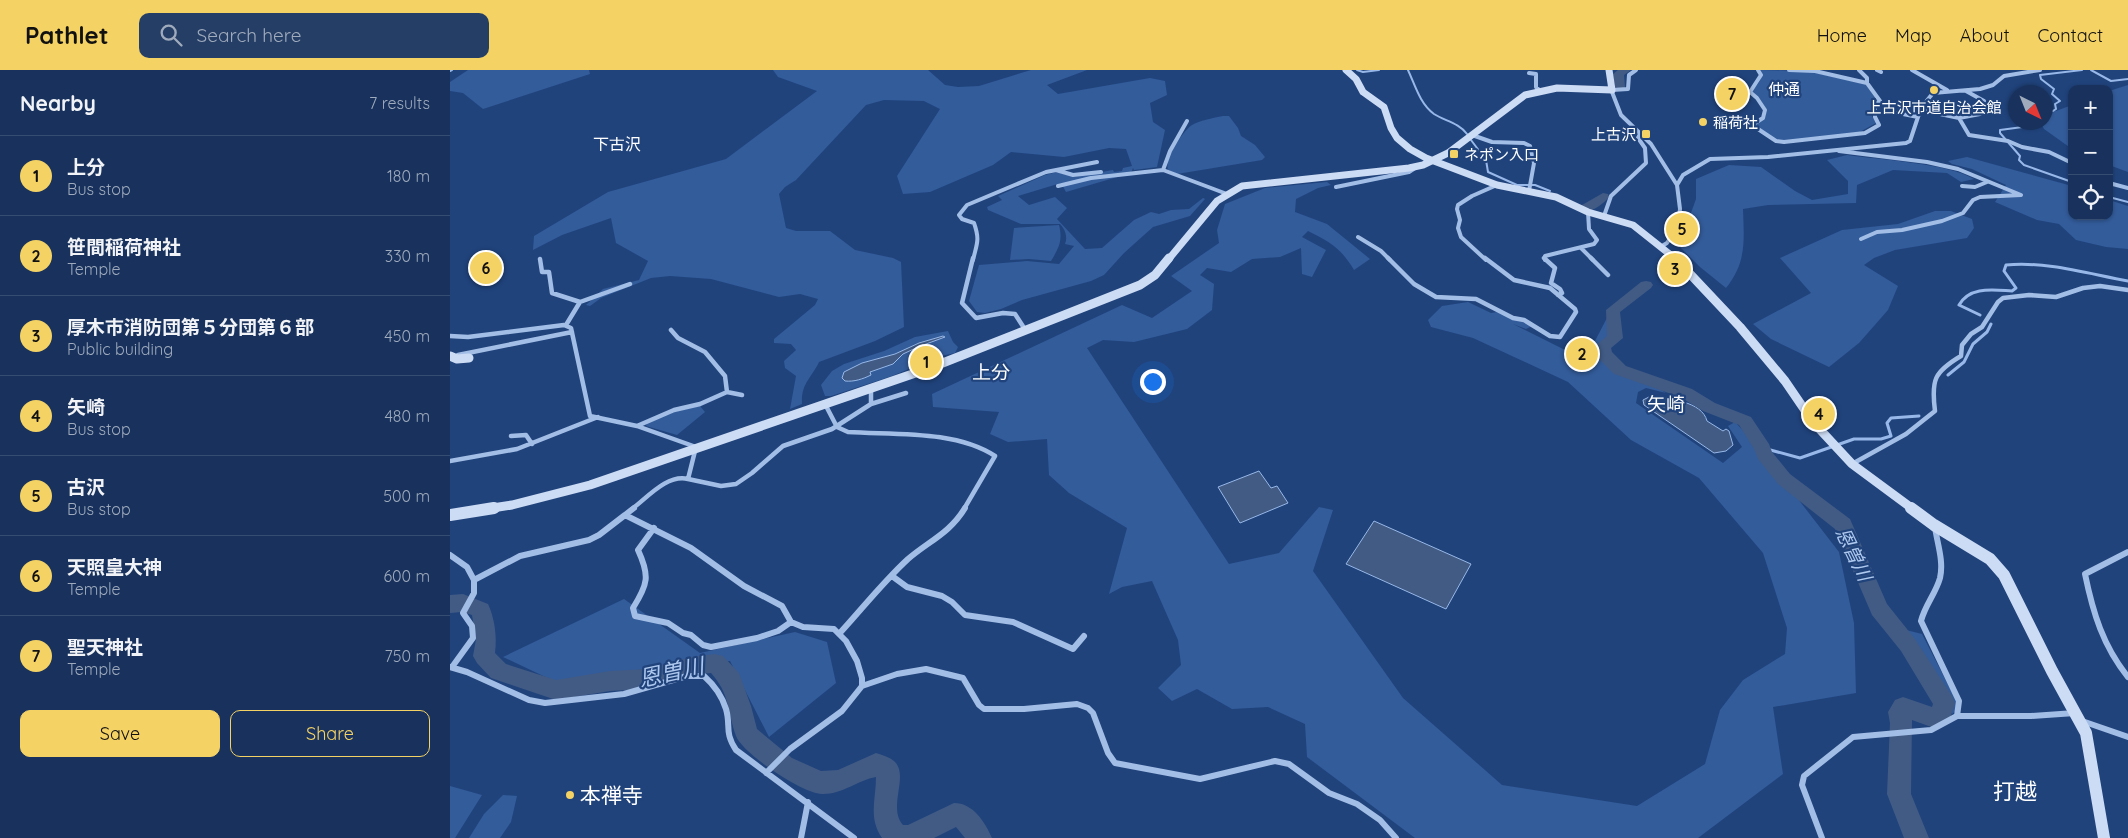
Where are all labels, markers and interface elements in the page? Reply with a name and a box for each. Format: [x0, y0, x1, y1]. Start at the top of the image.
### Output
search box [139, 13, 489, 58]
text: Pathlet [25, 20, 109, 50]
icon: search [157, 21, 185, 49]
text: Search here [197, 23, 301, 47]
text: Home [1817, 24, 1867, 47]
text: Map [1895, 24, 1932, 47]
text: About [1960, 24, 2010, 47]
text: Contact [2038, 24, 2103, 47]
pin: 7 [1716, 75, 1748, 113]
district label: 仲通 [1768, 79, 1800, 99]
marker: 上古沢市道自治会館 [1928, 84, 1940, 96]
north arrow [2008, 85, 2053, 130]
map controls [2068, 85, 2113, 220]
button: + [2068, 85, 2113, 130]
text: Nearby [20, 90, 96, 116]
text: 7 results [369, 93, 430, 113]
place label: 上古沢市道自治会館 [1866, 98, 2002, 117]
place label: 稲荷社 [1713, 113, 1758, 132]
marker: 稲荷社 [1697, 116, 1709, 128]
place label: 上古沢 [1591, 125, 1636, 144]
marker: 上古沢 [1640, 128, 1652, 140]
button: − [2068, 130, 2113, 175]
district label: 下古沢 [593, 134, 641, 154]
place label: ネポン入口 [1464, 145, 1539, 164]
marker: ネポン入口 [1448, 148, 1460, 160]
text: 上分 [67, 155, 105, 179]
text: 1 [33, 166, 39, 186]
text: 180 m [387, 166, 430, 186]
button: locate [2068, 175, 2113, 220]
text: Bus stop [67, 179, 131, 199]
pin: 5 [1666, 210, 1698, 248]
text: 笹間稲荷神社 [67, 235, 181, 259]
text: 2 [31, 246, 41, 266]
text: 330 m [385, 246, 430, 266]
pin: 6 [470, 249, 502, 287]
pin: 3 [1659, 250, 1691, 288]
text: Temple [67, 259, 121, 279]
text: 厚木市消防団第５分団第６部 [67, 315, 314, 339]
text: 3 [32, 326, 40, 346]
text: 450 m [384, 326, 430, 346]
pin: 2 [1566, 335, 1598, 373]
text: Public building [67, 339, 173, 359]
pin: 1 [910, 343, 942, 381]
district label: 上分 [972, 360, 1010, 384]
your location [1140, 369, 1166, 395]
district label: 矢崎 [1647, 392, 1685, 416]
text: 矢崎 [67, 395, 105, 419]
pin: 4 [1803, 395, 1835, 433]
text: 4 [31, 406, 41, 426]
text: 480 m [384, 406, 430, 426]
text: Bus stop [67, 419, 131, 439]
text: 古沢 [67, 475, 105, 499]
text: 5 [31, 486, 41, 506]
text: 500 m [383, 486, 430, 506]
text: Bus stop [67, 499, 131, 519]
water label: 恩曽川 [1831, 523, 1878, 587]
text: 天照皇大神 [67, 555, 162, 579]
text: 6 [32, 566, 40, 586]
text: 600 m [383, 566, 430, 586]
text: Temple [67, 579, 121, 599]
text: 聖天神社 [67, 635, 143, 659]
text: 7 [32, 646, 40, 666]
text: 750 m [385, 646, 430, 666]
water label: 恩曽川 [636, 651, 708, 693]
text: Temple [67, 659, 121, 679]
button: Save [20, 710, 220, 757]
button: Share [230, 710, 430, 757]
district label: 打越 [1993, 777, 2037, 805]
place label: 本禅寺 [580, 782, 643, 808]
marker: 本禅寺 [564, 789, 576, 801]

